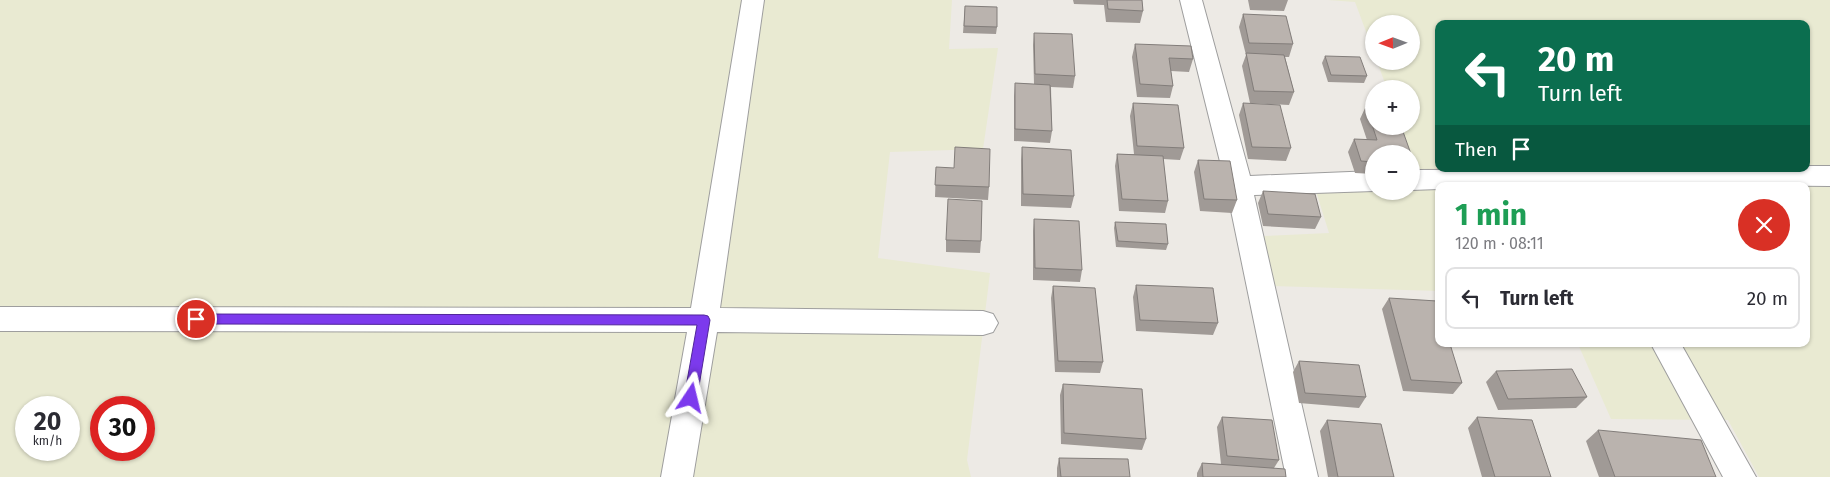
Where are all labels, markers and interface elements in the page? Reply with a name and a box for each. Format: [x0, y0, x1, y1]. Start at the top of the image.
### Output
north arrow [1365, 15, 1420, 70]
map controls [1365, 15, 1420, 200]
text: 20 m [1538, 38, 1614, 80]
icon: left [1455, 40, 1520, 105]
button: + [1365, 80, 1420, 135]
text: Turn left [1538, 80, 1622, 107]
icon: arrive [1507, 135, 1535, 163]
text: Then [1455, 138, 1497, 161]
button: − [1365, 145, 1420, 200]
text: 1 min [1455, 197, 1527, 233]
button: close [1738, 199, 1790, 251]
text: 120 m · 08:11 [1455, 234, 1544, 253]
icon: left [1457, 284, 1485, 312]
text: Turn left [1500, 287, 1574, 310]
text: 20 m [1747, 287, 1788, 310]
pin [175, 298, 217, 340]
icon: arrive [182, 305, 210, 333]
position arrow [664, 371, 716, 423]
speed limit sign: 30 [90, 396, 155, 461]
text: 20 [34, 407, 61, 437]
text: km/h [33, 434, 62, 448]

